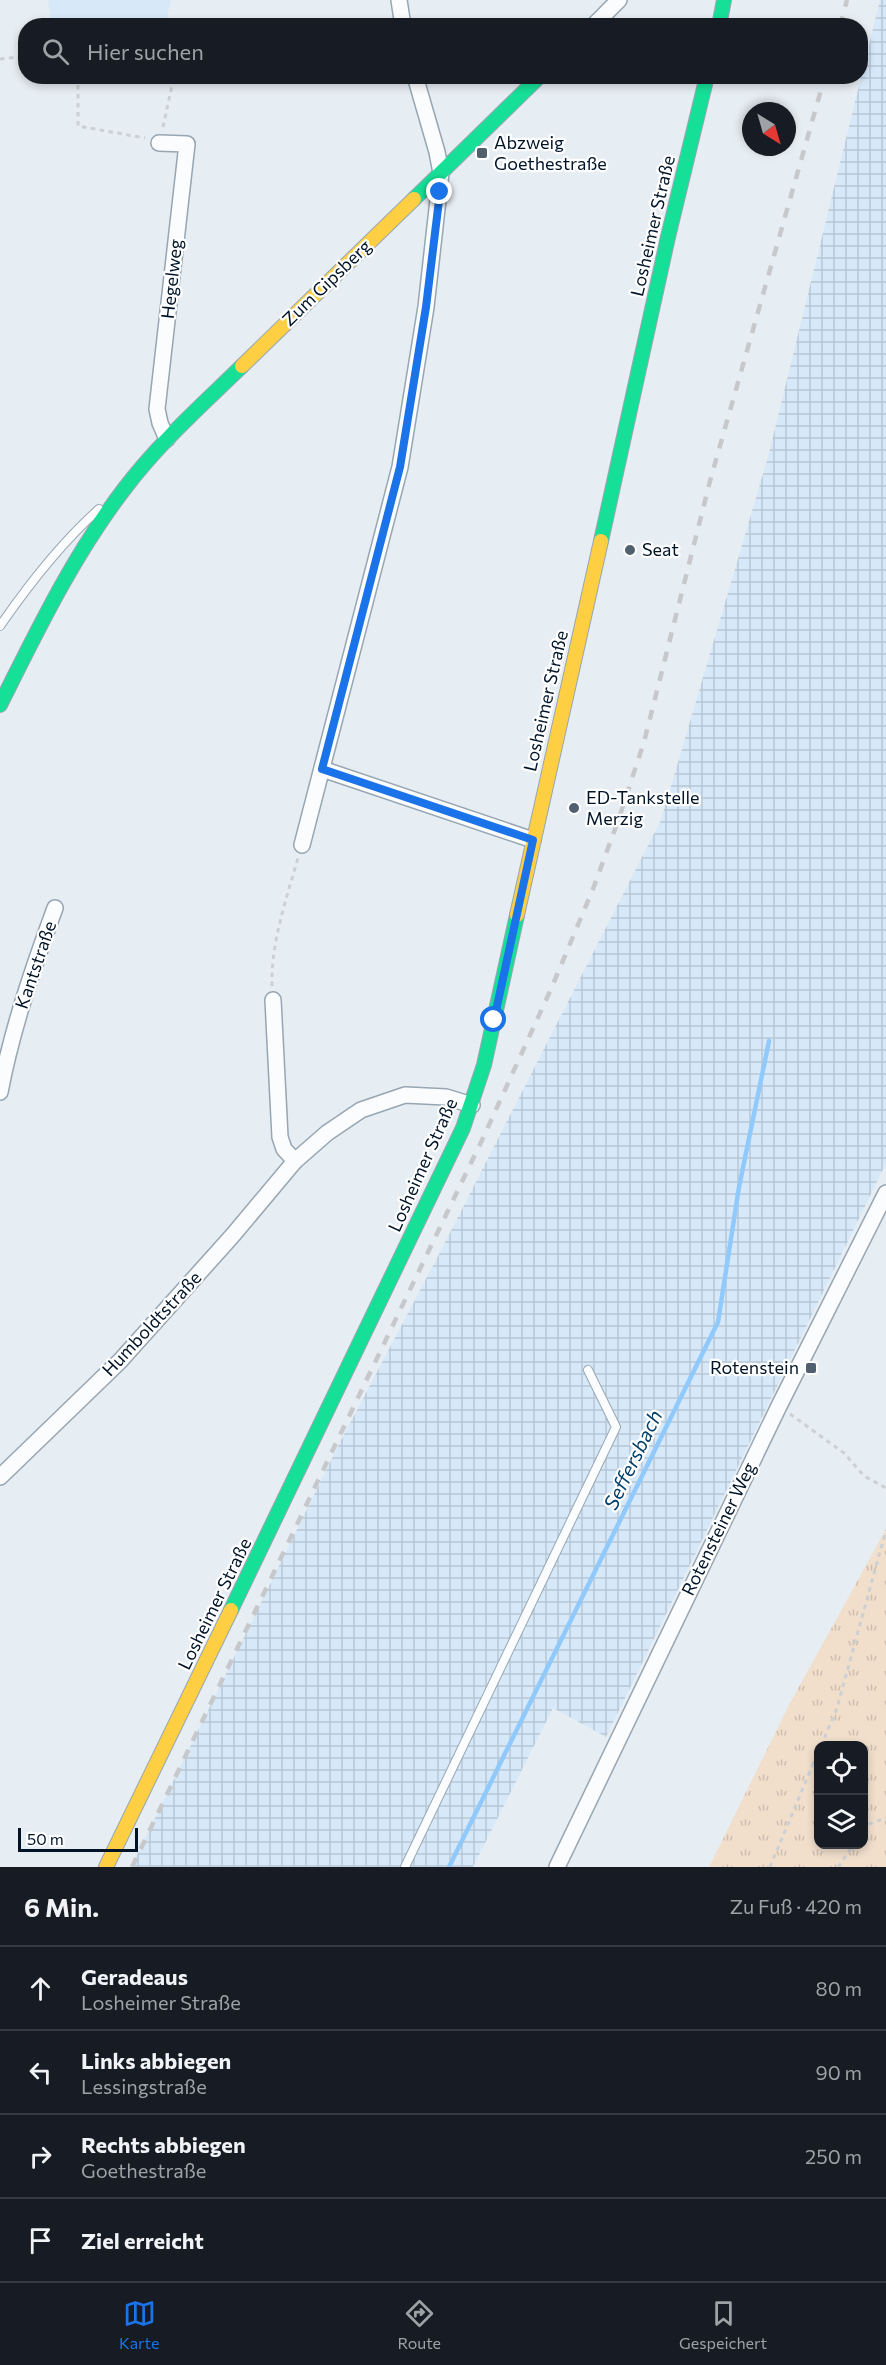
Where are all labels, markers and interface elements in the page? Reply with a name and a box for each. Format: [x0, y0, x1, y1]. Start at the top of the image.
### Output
search box [18, 18, 868, 84]
icon: search [39, 35, 72, 68]
text: Hier suchen [87, 38, 204, 65]
north arrow [742, 102, 796, 156]
place label: Abzweig Goethestraße [494, 131, 607, 174]
marker: Abzweig Goethestraße [475, 146, 489, 160]
street label: Losheimer Straße [625, 153, 679, 298]
route end [426, 178, 452, 204]
street label: Zum Gipsberg [277, 234, 375, 330]
street label: Hegelweg [156, 238, 186, 320]
place label: Seat [642, 538, 679, 560]
marker: Seat [623, 543, 637, 557]
street label: Losheimer Straße [518, 628, 572, 773]
place label: ED-Tankstelle Merzig [586, 786, 700, 829]
marker: ED-Tankstelle Merzig [567, 801, 581, 815]
street label: Kantstraße [10, 918, 60, 1012]
route start [480, 1006, 506, 1032]
street label: Losheimer Straße [383, 1094, 461, 1235]
street label: Humboldtstraße [97, 1266, 205, 1380]
place label: Rotenstein [710, 1356, 799, 1378]
marker: Rotenstein [804, 1361, 818, 1375]
water label: Seffersbach [598, 1406, 667, 1513]
street label: Rotensteiner Weg [676, 1458, 760, 1599]
street label: Losheimer Straße [173, 1534, 256, 1673]
map controls [814, 1741, 868, 1849]
button: locate [814, 1741, 868, 1795]
button: layers [814, 1795, 868, 1849]
scale bar [18, 1825, 138, 1852]
text: 50 m [27, 1829, 64, 1848]
text: 6 Min. [24, 1891, 99, 1922]
text: Zu Fuß · 420 m [730, 1894, 862, 1918]
text: Geradeaus [81, 1963, 188, 1990]
icon: ahead [24, 1972, 57, 2005]
text: 80 m [816, 1976, 862, 2000]
text: Losheimer Straße [81, 1990, 241, 2014]
text: Links abbiegen [81, 2047, 231, 2074]
icon: left [24, 2056, 57, 2089]
text: 90 m [816, 2060, 862, 2084]
text: Lessingstraße [81, 2074, 207, 2098]
text: Rechts abbiegen [81, 2131, 246, 2158]
icon: right [24, 2140, 57, 2173]
text: 250 m [805, 2144, 862, 2168]
text: Goethestraße [81, 2158, 206, 2182]
icon: arrive [24, 2224, 57, 2257]
text: Ziel erreicht [81, 2227, 204, 2254]
tab: Karte [119, 2297, 159, 2352]
tab: Route [397, 2297, 441, 2352]
tab: Gespeichert [679, 2297, 767, 2352]

